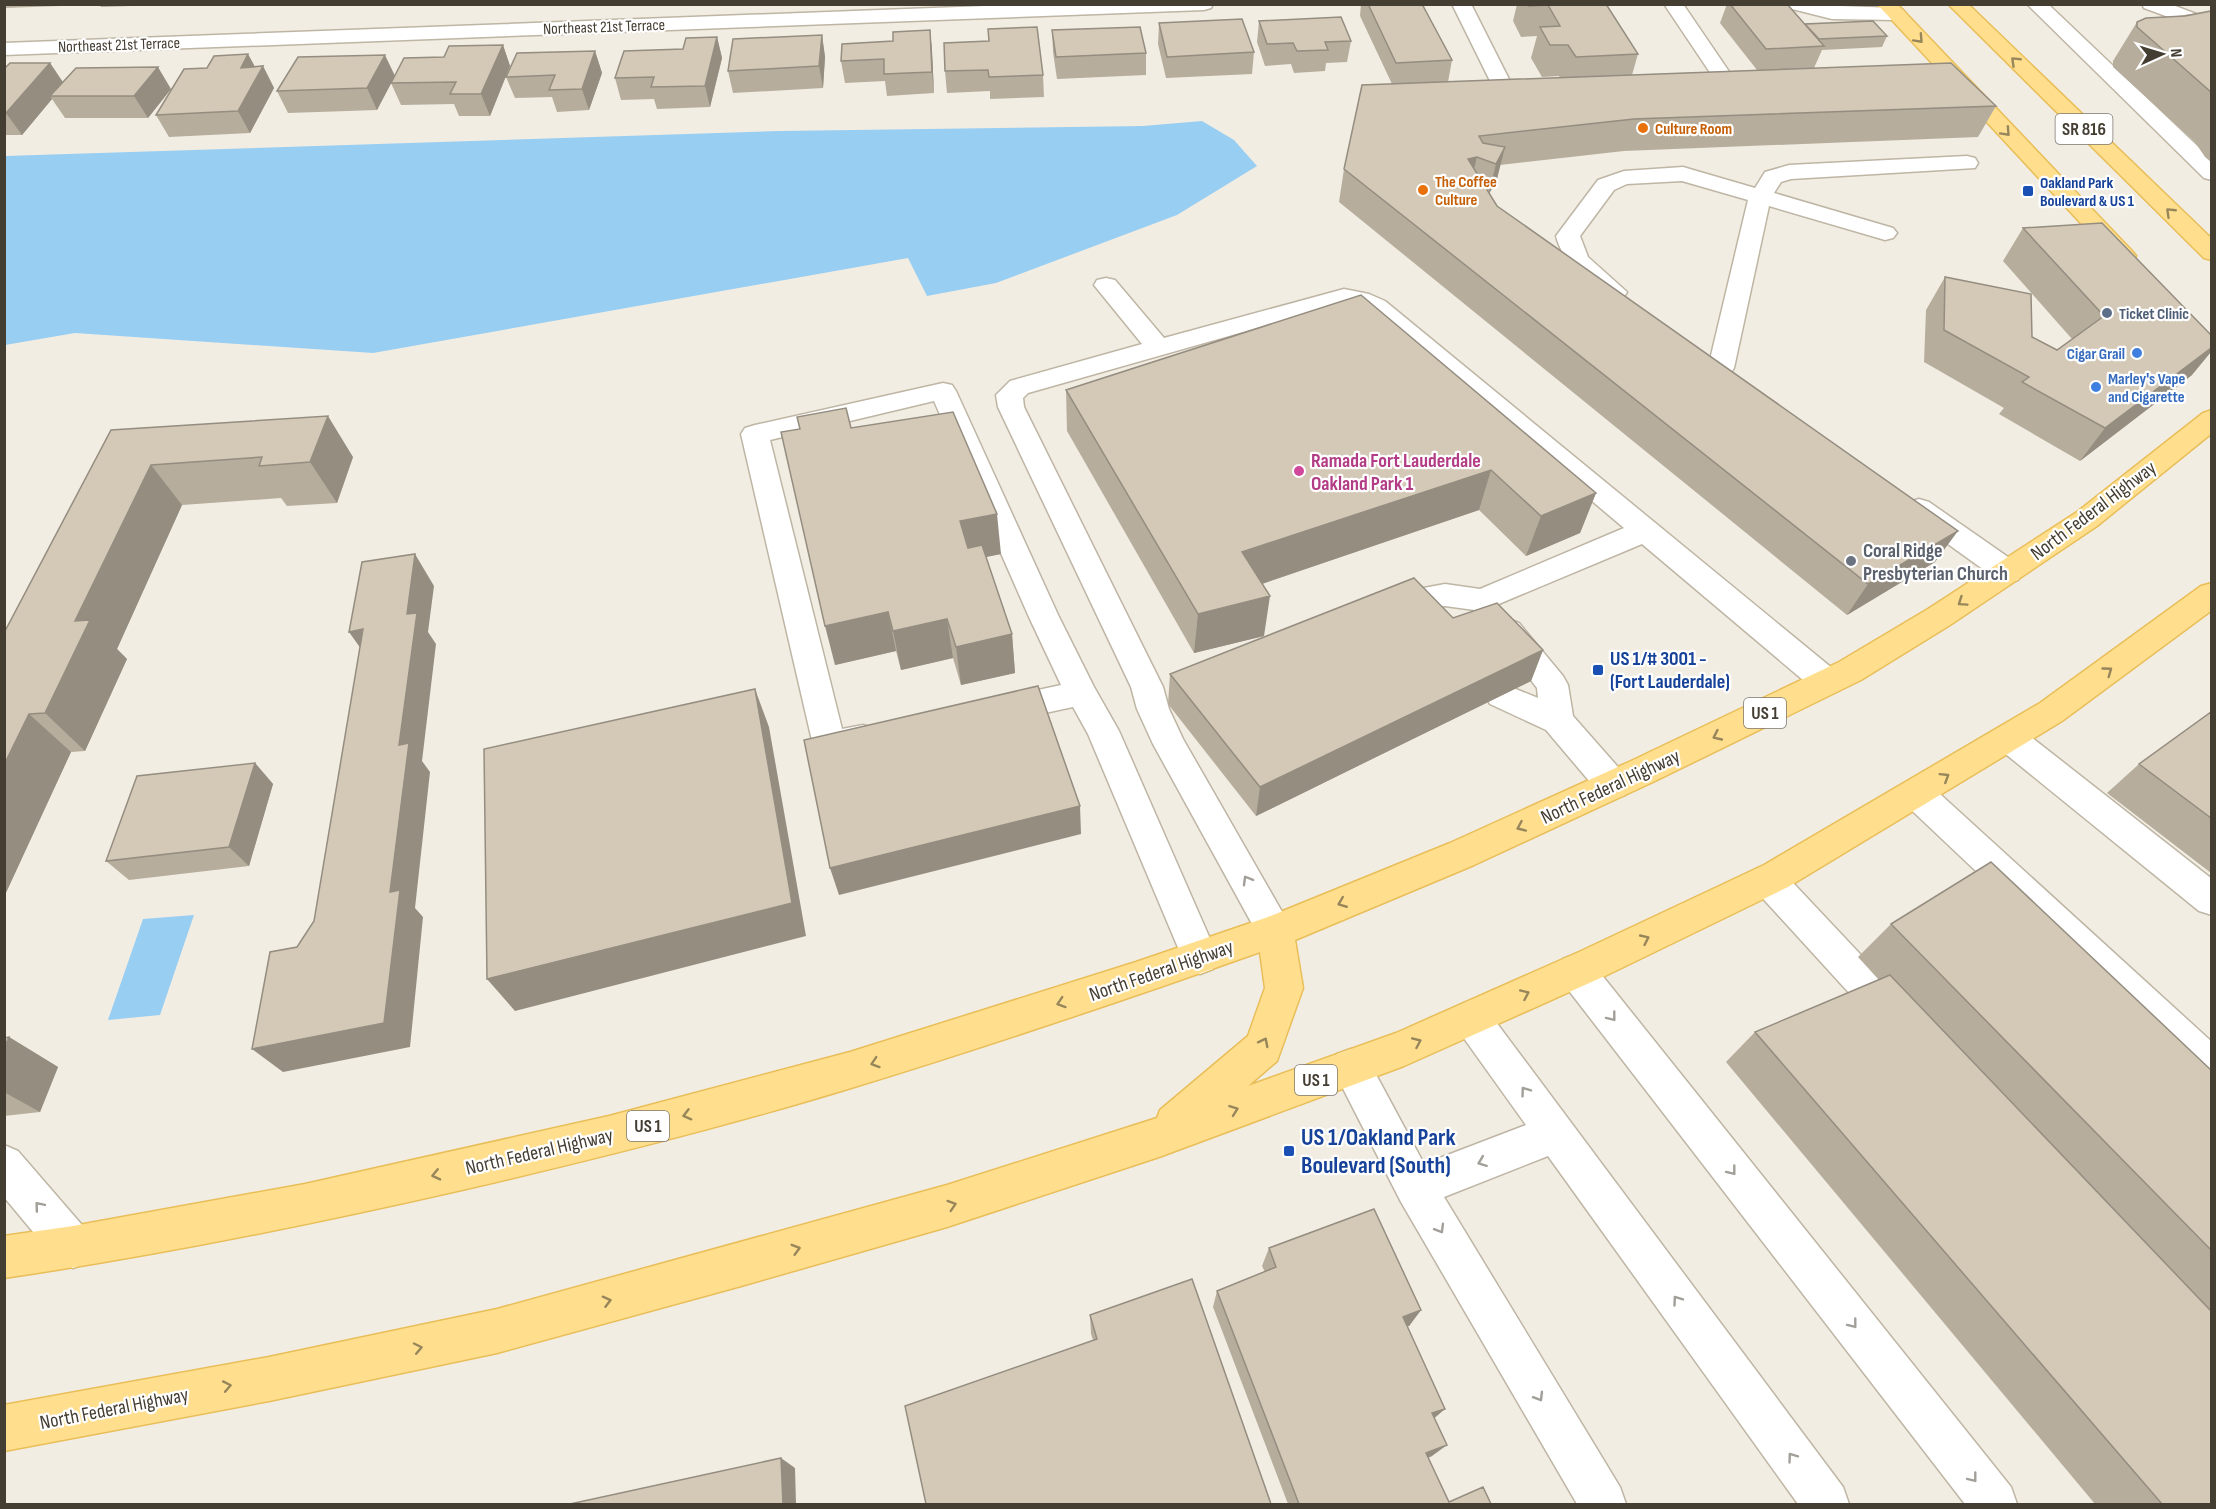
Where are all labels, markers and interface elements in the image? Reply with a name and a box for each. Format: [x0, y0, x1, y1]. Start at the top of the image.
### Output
street label: Northeast 21st Terrace [543, 16, 665, 39]
north arrow [2132, 24, 2192, 84]
one-way arrow [1912, 33, 1923, 43]
street label: Northeast 21st Terrace [58, 34, 180, 57]
text: N [2166, 48, 2185, 58]
one-way arrow [2011, 58, 2022, 69]
road number: SR 816 [2056, 114, 2112, 144]
place label: Culture Room [1655, 120, 1732, 139]
marker: Culture Room [1636, 121, 1650, 135]
one-way arrow [1999, 124, 2010, 135]
place label: The Coffee Culture [1435, 173, 1497, 210]
place label: Oakland Park Boulevard & US 1 [2040, 174, 2135, 211]
marker: The Coffee Culture [1416, 183, 1430, 197]
marker: Oakland Park Boulevard & US 1 [2021, 184, 2035, 198]
one-way arrow [2166, 209, 2177, 220]
place label: Ticket Clinic [2119, 305, 2189, 324]
marker: Ticket Clinic [2100, 306, 2114, 320]
place label: Cigar Grail [2067, 345, 2125, 364]
marker: Cigar Grail [2130, 346, 2144, 360]
place label: Marley's Vape and Cigarette [2108, 370, 2185, 407]
marker: Marley's Vape and Cigarette [2089, 380, 2103, 394]
place label: Ramada Fort Lauderdale Oakland Park 1 [1311, 449, 1481, 496]
street label: North Federal Highway [2026, 456, 2161, 566]
marker: Ramada Fort Lauderdale Oakland Park 1 [1292, 464, 1306, 478]
place label: Coral Ridge Presbyterian Church [1863, 539, 2008, 586]
marker: Coral Ridge Presbyterian Church [1844, 554, 1858, 568]
one-way arrow [1957, 595, 1968, 606]
place label: US 1/# 3001 - (Fort Lauderdale) [1610, 647, 1730, 694]
marker: US 1/# 3001 - (Fort Lauderdale) [1591, 663, 1605, 677]
one-way arrow [2102, 667, 2113, 678]
road number: US 1 [1744, 698, 1786, 728]
one-way arrow [1712, 729, 1723, 741]
street label: North Federal Highway [1537, 744, 1684, 830]
one-way arrow [1939, 772, 1949, 784]
one-way arrow [1516, 819, 1527, 831]
one-way arrow [1242, 876, 1254, 886]
one-way arrow [1337, 896, 1348, 908]
street label: North Federal Highway [1086, 935, 1237, 1007]
one-way arrow [1638, 935, 1649, 947]
one-way arrow [1518, 989, 1529, 1001]
one-way arrow [1056, 996, 1067, 1008]
one-way arrow [1605, 1011, 1616, 1022]
one-way arrow [1256, 1037, 1268, 1048]
one-way arrow [1410, 1038, 1421, 1050]
one-way arrow [870, 1055, 881, 1068]
road number: US 1 [1295, 1065, 1337, 1095]
one-way arrow [1521, 1087, 1532, 1098]
one-way arrow [1228, 1104, 1239, 1117]
one-way arrow [682, 1108, 693, 1120]
road number: US 1 [627, 1111, 669, 1141]
street label: North Federal Highway [463, 1123, 616, 1181]
place label: US 1/Oakland Park Boulevard (South) [1301, 1123, 1456, 1180]
marker: US 1/Oakland Park Boulevard (South) [1282, 1144, 1296, 1158]
one-way arrow [1477, 1155, 1488, 1167]
one-way arrow [1725, 1164, 1736, 1175]
one-way arrow [431, 1167, 441, 1180]
one-way arrow [946, 1199, 957, 1212]
one-way arrow [35, 1202, 46, 1213]
one-way arrow [1432, 1223, 1444, 1233]
one-way arrow [790, 1244, 800, 1256]
one-way arrow [1673, 1295, 1684, 1306]
one-way arrow [602, 1296, 612, 1308]
one-way arrow [1845, 1318, 1856, 1329]
one-way arrow [413, 1342, 423, 1355]
one-way arrow [222, 1380, 232, 1393]
street label: North Federal Highway [38, 1383, 191, 1435]
one-way arrow [1532, 1391, 1543, 1401]
one-way arrow [1788, 1453, 1799, 1464]
one-way arrow [1965, 1471, 1976, 1482]

